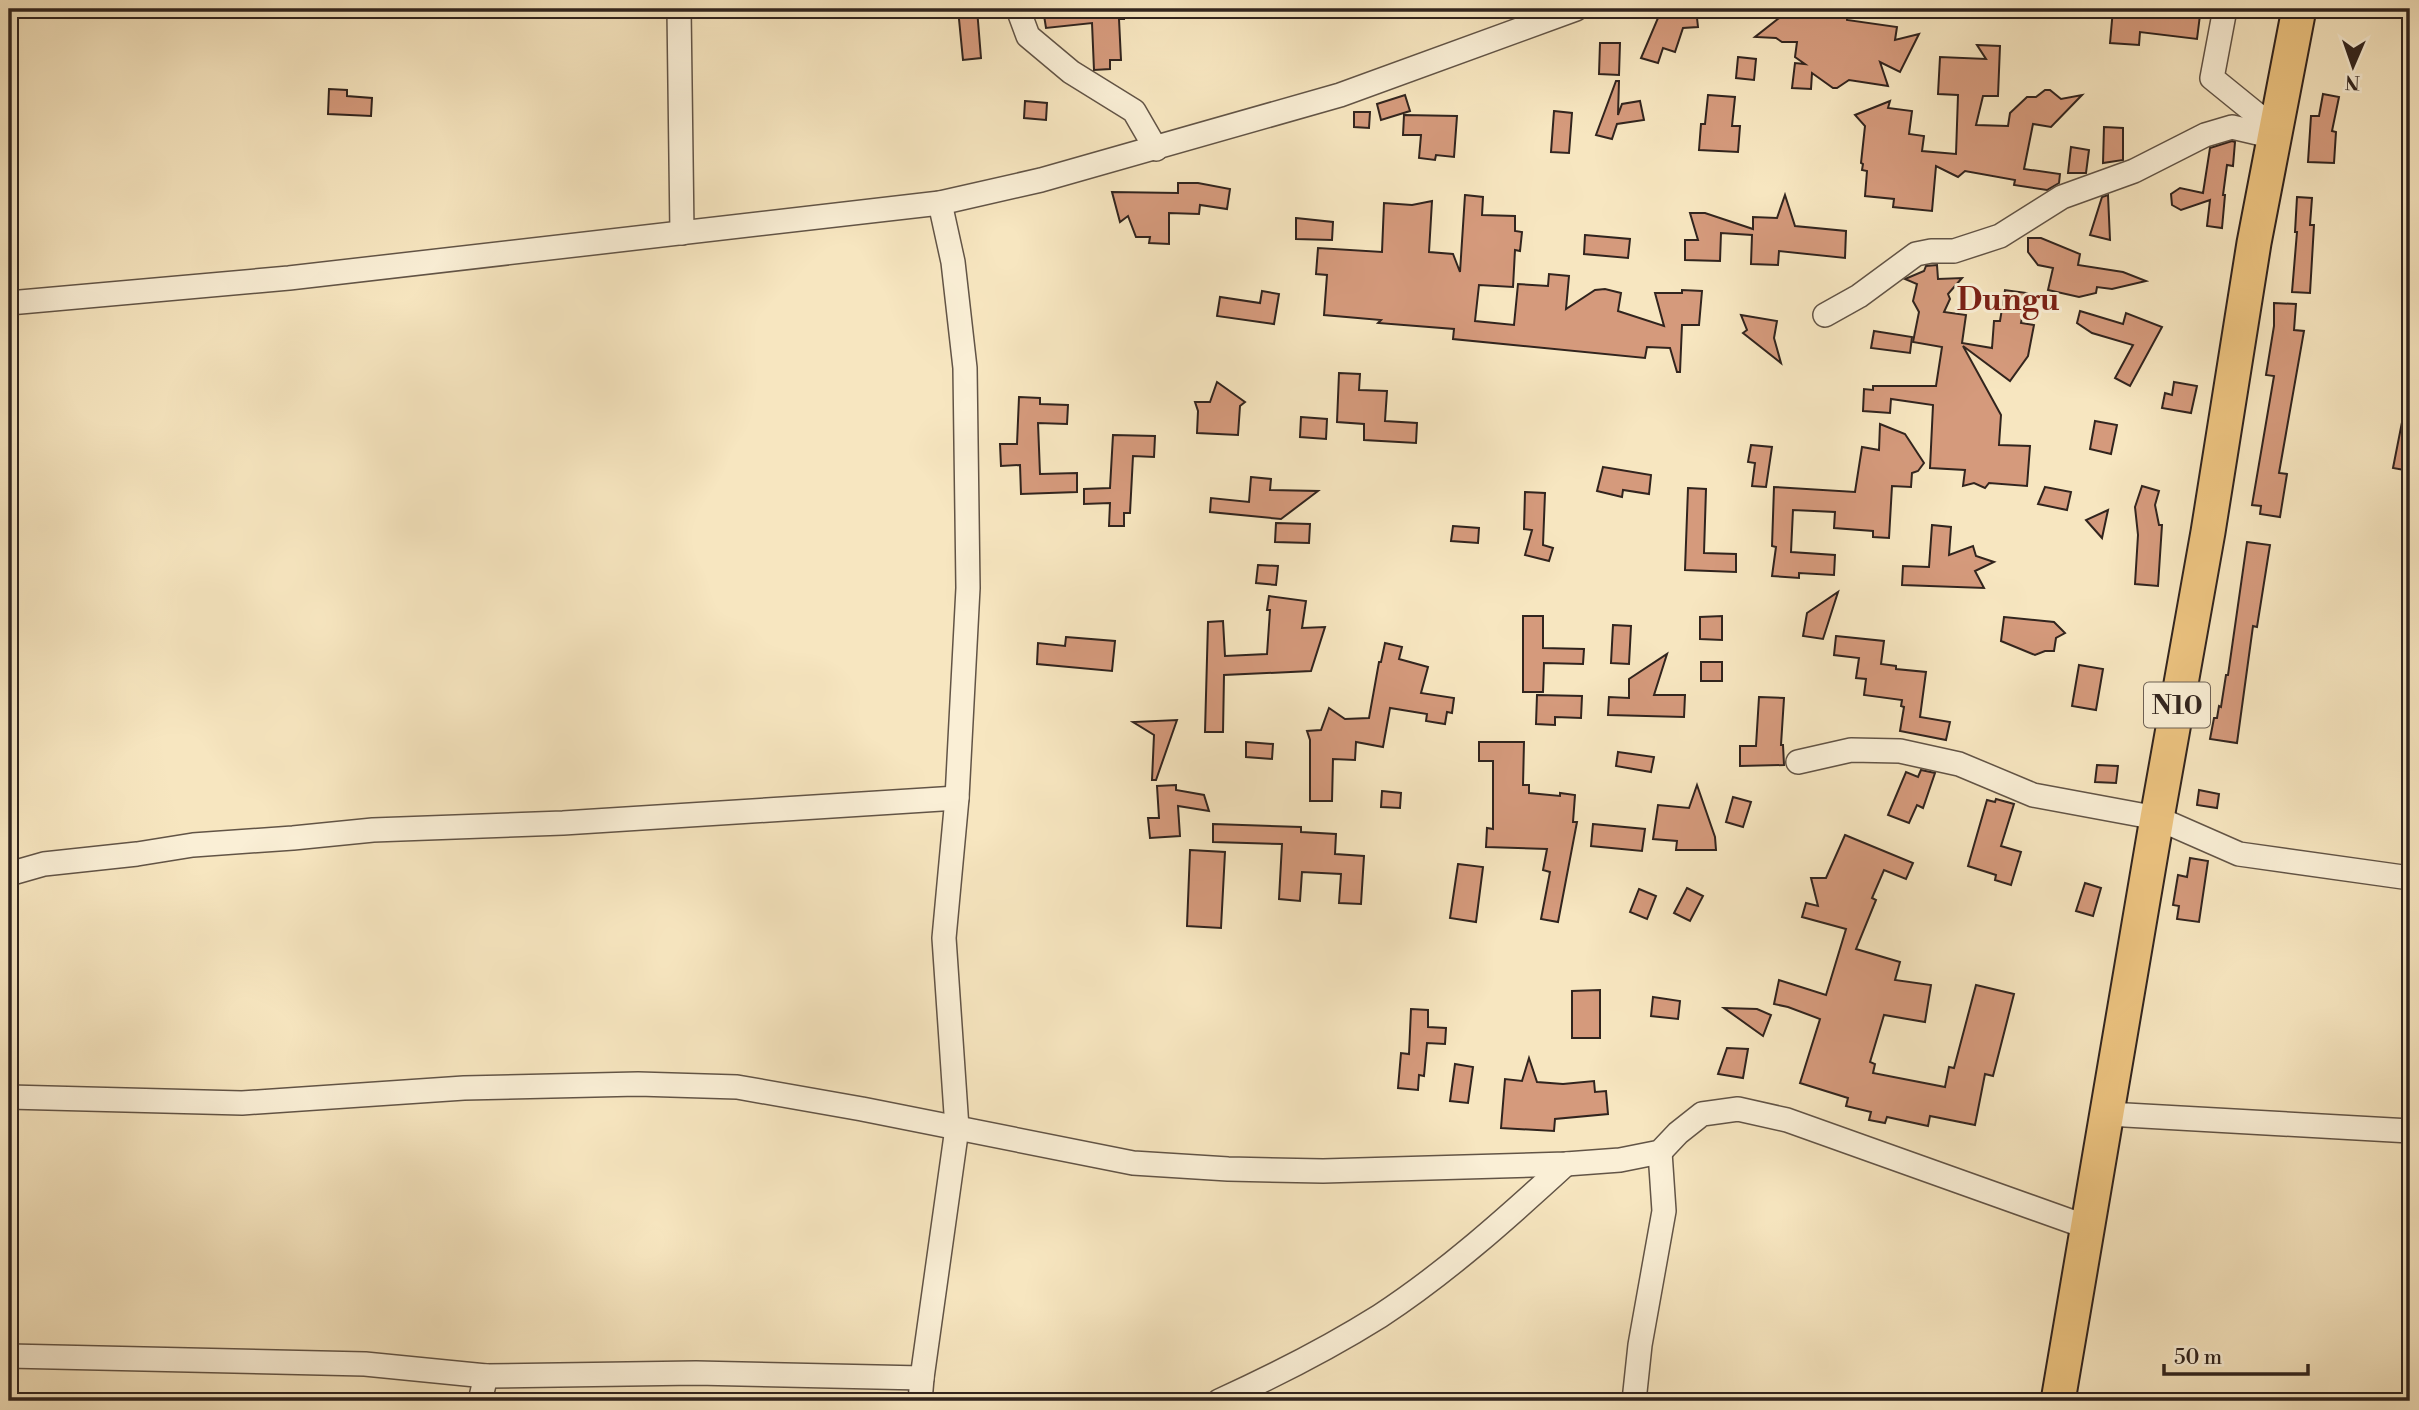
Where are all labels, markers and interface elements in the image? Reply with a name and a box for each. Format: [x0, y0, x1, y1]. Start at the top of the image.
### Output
north arrow [2318, 32, 2388, 102]
text: N [2345, 70, 2360, 94]
district label: Dungu [1957, 280, 2060, 320]
road number: N10 [2144, 682, 2210, 727]
scale bar [2164, 1333, 2307, 1377]
text: 50 m [2174, 1345, 2222, 1371]

